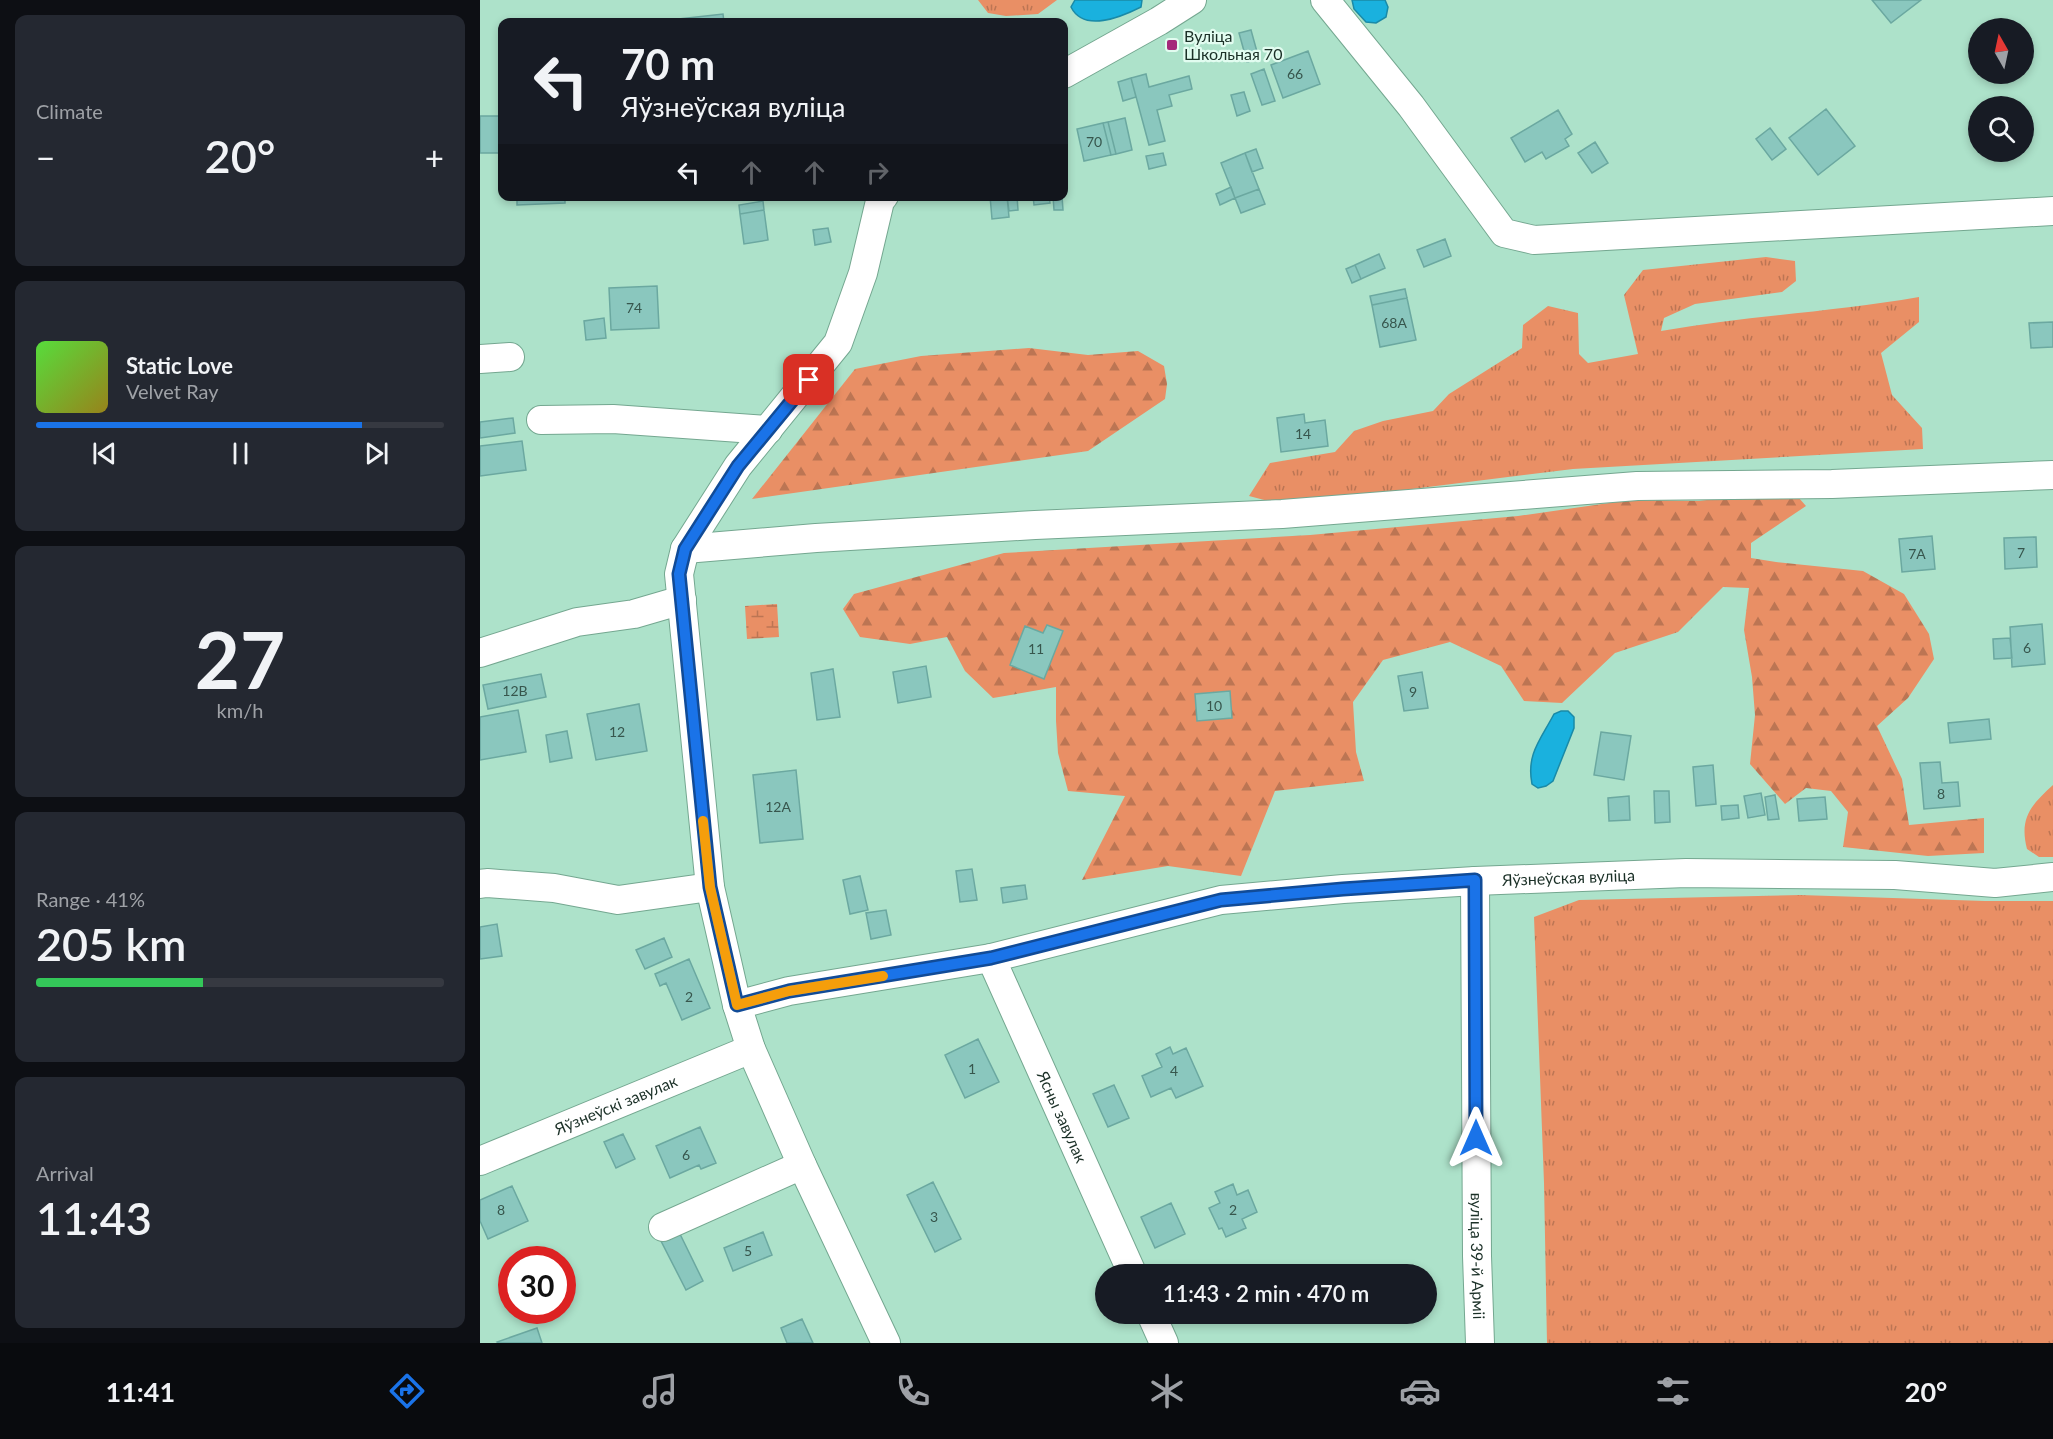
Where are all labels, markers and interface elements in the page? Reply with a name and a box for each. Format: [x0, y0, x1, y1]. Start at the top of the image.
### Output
north arrow [1968, 18, 2034, 84]
map controls [1968, 18, 2034, 162]
place label: Вуліца Школьная 70 [1184, 26, 1282, 63]
marker: Вуліца Школьная 70 [1165, 38, 1179, 52]
text: 70 m [621, 39, 715, 89]
icon: left [522, 42, 600, 120]
house number: 66 [1287, 65, 1303, 82]
text: Яўзнеўская вуліца [621, 90, 846, 123]
button: search [1968, 96, 2034, 162]
text: Climate [36, 99, 103, 123]
text: 20° [205, 129, 275, 183]
house number: 70 [1086, 133, 1102, 150]
text: − [36, 137, 55, 177]
text: + [425, 137, 444, 177]
icon: left [672, 156, 705, 189]
icon: ahead [735, 156, 768, 189]
icon: ahead [798, 156, 831, 189]
icon: right [861, 156, 894, 189]
house number: 74 [626, 299, 642, 316]
house number: 68А [1381, 314, 1407, 331]
text: Static Love [126, 352, 233, 379]
pin [783, 354, 834, 405]
icon: arrive [792, 363, 825, 396]
text: Velvet Ray [126, 379, 219, 403]
house number: 14 [1295, 425, 1311, 442]
icon: previous [88, 437, 121, 470]
icon: pause [224, 437, 257, 470]
icon: next [360, 437, 393, 470]
house number: 7 [2017, 544, 2025, 561]
house number: 7А [1908, 545, 1926, 562]
text: 27 [195, 612, 285, 706]
house number: 6 [2023, 639, 2031, 656]
house number: 11 [1028, 640, 1044, 657]
house number: 12В [502, 682, 528, 699]
house number: 9 [1409, 683, 1417, 700]
house number: 10 [1206, 697, 1222, 714]
text: km/h [217, 698, 263, 722]
house number: 12 [609, 723, 625, 740]
house number: 8 [1937, 785, 1945, 802]
house number: 12А [765, 798, 791, 815]
street label: Яўзнеўская вуліца [1501, 865, 1635, 889]
text: Range · 41% [36, 887, 145, 911]
text: 205 km [36, 917, 186, 971]
house number: 2 [685, 988, 693, 1005]
house number: 1 [968, 1060, 976, 1077]
house number: 4 [1170, 1062, 1178, 1079]
street label: Ясны завулак [1033, 1067, 1092, 1166]
street label: Яўзнеўскі завулак [551, 1070, 681, 1139]
position arrow [1444, 1106, 1508, 1170]
house number: 6 [682, 1146, 690, 1163]
text: Arrival [36, 1161, 94, 1185]
text: 11:43 [36, 1191, 152, 1245]
street label: вуліца 39-й Арміі [1468, 1193, 1489, 1320]
house number: 8 [497, 1201, 505, 1218]
house number: 2 [1229, 1201, 1237, 1218]
house number: 3 [930, 1208, 938, 1225]
house number: 5 [744, 1242, 752, 1259]
speed limit sign: 30 [498, 1246, 576, 1324]
text: 11:43 · 2 min · 470 m [1163, 1280, 1369, 1307]
icon: directions [386, 1370, 428, 1412]
icon: music [639, 1370, 681, 1412]
icon: phone [892, 1370, 934, 1412]
icon: climate [1146, 1370, 1188, 1412]
icon: car [1399, 1370, 1441, 1412]
icon: filters [1652, 1370, 1694, 1412]
text: 11:41 [106, 1375, 175, 1408]
text: 20° [1905, 1375, 1947, 1408]

